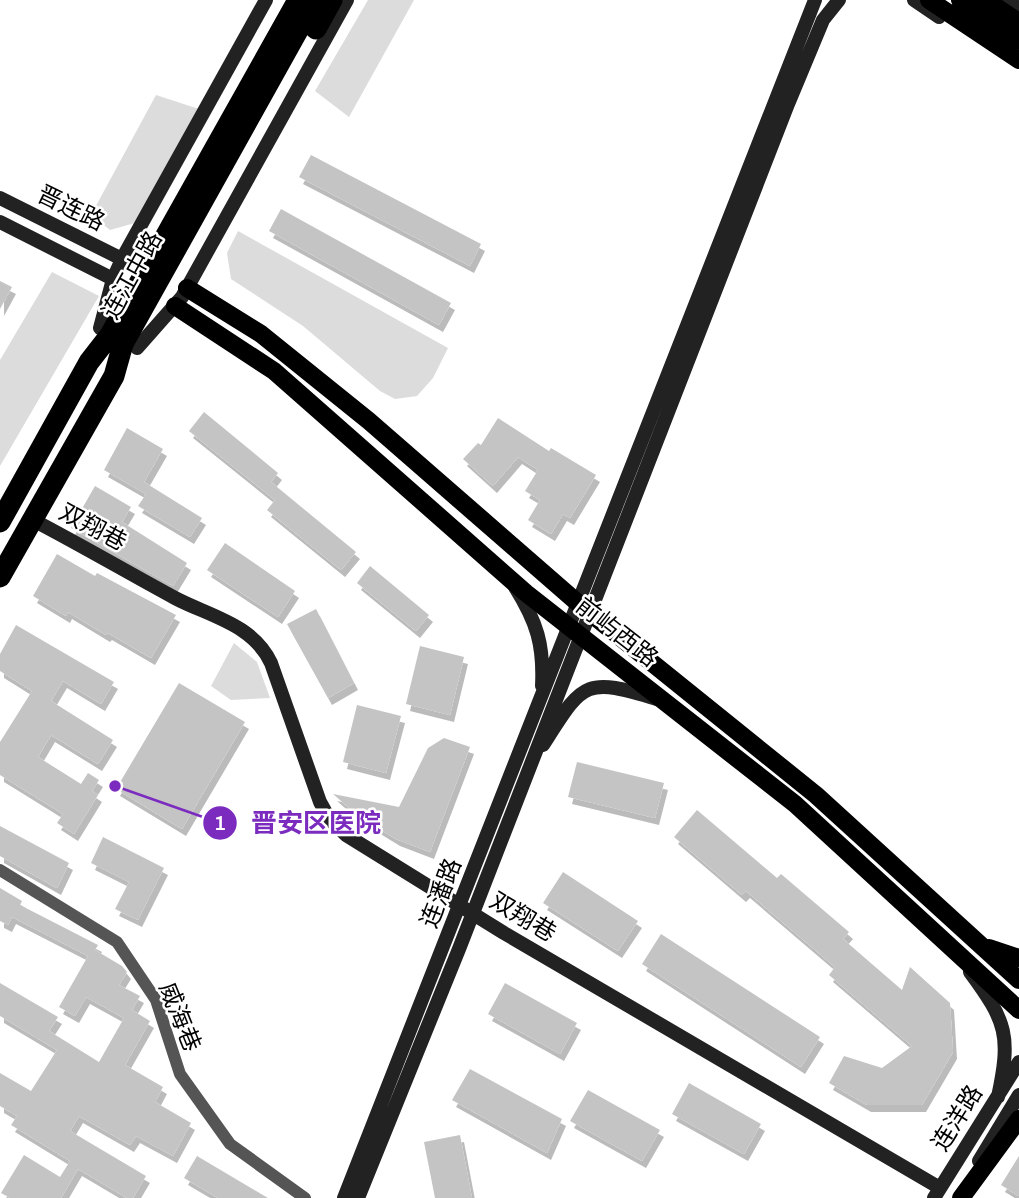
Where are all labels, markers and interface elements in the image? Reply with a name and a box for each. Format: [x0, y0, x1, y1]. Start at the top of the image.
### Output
street label: 晋连路 [32, 177, 111, 237]
street label: 连江中路 [94, 225, 168, 324]
street label: 双翔巷 [54, 495, 133, 557]
street label: 前屿西路 [570, 589, 665, 673]
callout: 晋安区医院 [202, 799, 395, 846]
text: 晋安区医院 [251, 805, 381, 840]
text: 1 [215, 808, 225, 837]
street label: 连潘路 [412, 853, 468, 932]
street label: 双翔巷 [484, 884, 563, 948]
street label: 威海巷 [153, 977, 209, 1056]
street label: 连洋路 [924, 1078, 989, 1156]

